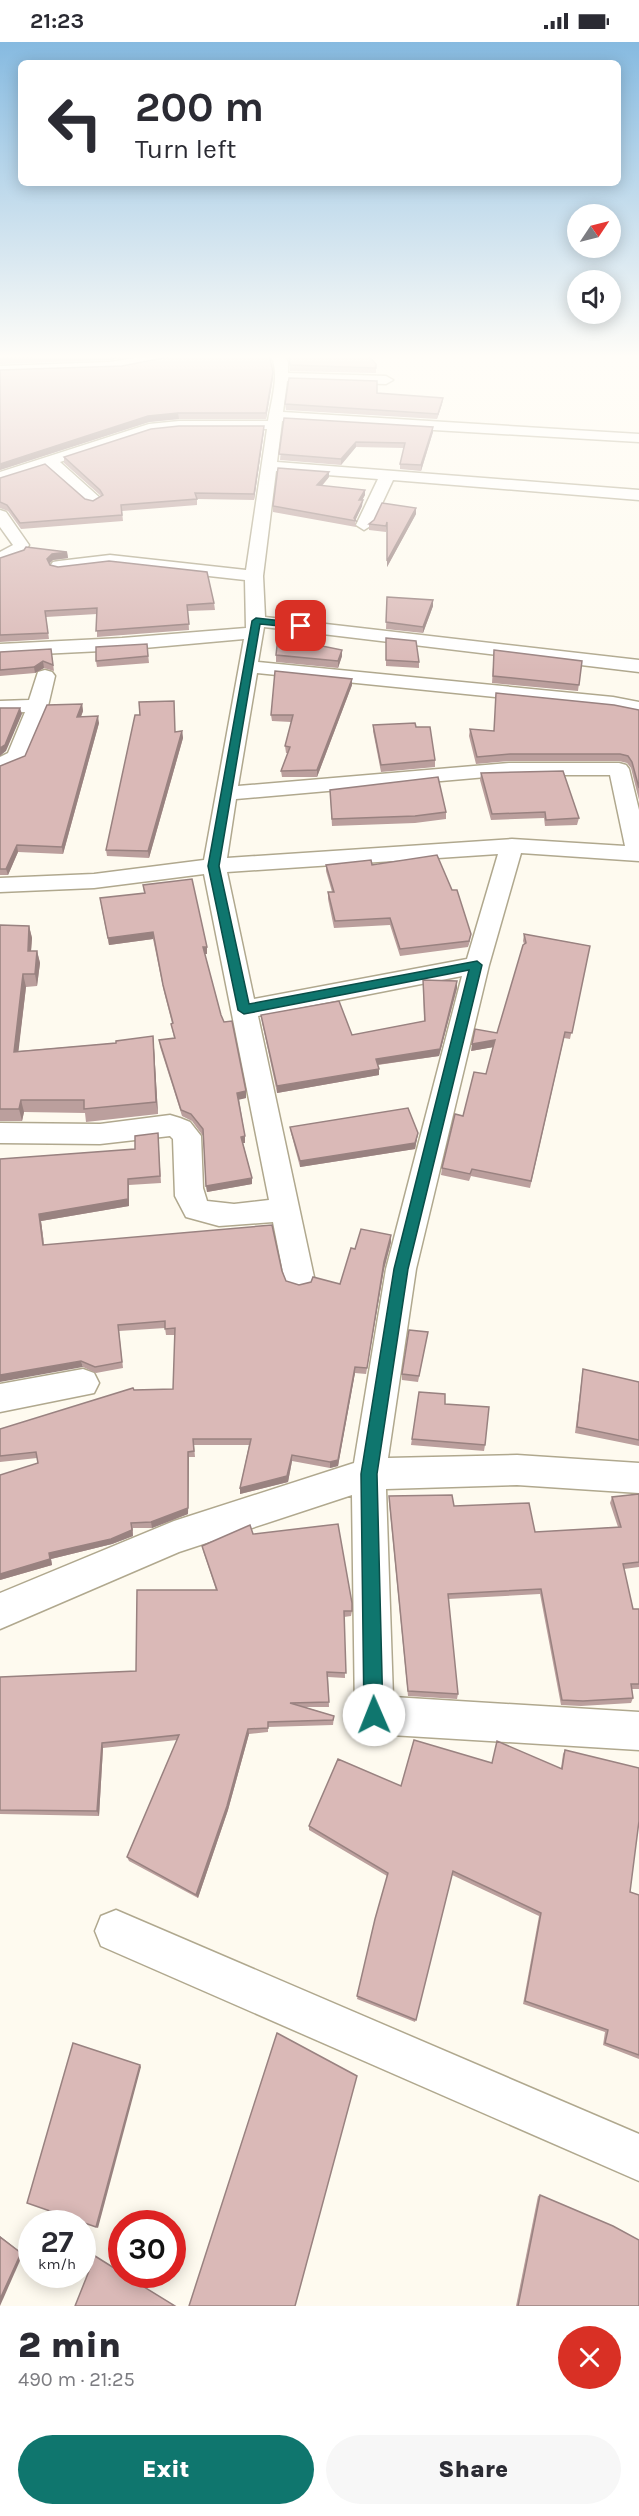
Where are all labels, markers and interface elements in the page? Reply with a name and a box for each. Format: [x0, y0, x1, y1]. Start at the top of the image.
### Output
text: 21:23 [30, 8, 84, 34]
text: 200 m [135, 82, 264, 132]
icon: left [36, 84, 114, 162]
text: Turn left [135, 133, 236, 165]
north arrow [567, 204, 621, 258]
map controls [567, 204, 621, 324]
button: sound [567, 270, 621, 324]
pin [275, 600, 326, 651]
icon: arrive [284, 609, 317, 642]
position arrow [342, 1683, 406, 1747]
speed limit sign: 30 [108, 2210, 186, 2288]
text: 27 [40, 2224, 74, 2260]
text: km/h [38, 2255, 76, 2273]
text: 2 min [18, 2324, 121, 2366]
button: close [558, 2326, 621, 2389]
text: 490 m · 21:25 [18, 2368, 135, 2391]
button: Exit [18, 2435, 314, 2504]
button: Share [326, 2435, 621, 2504]

